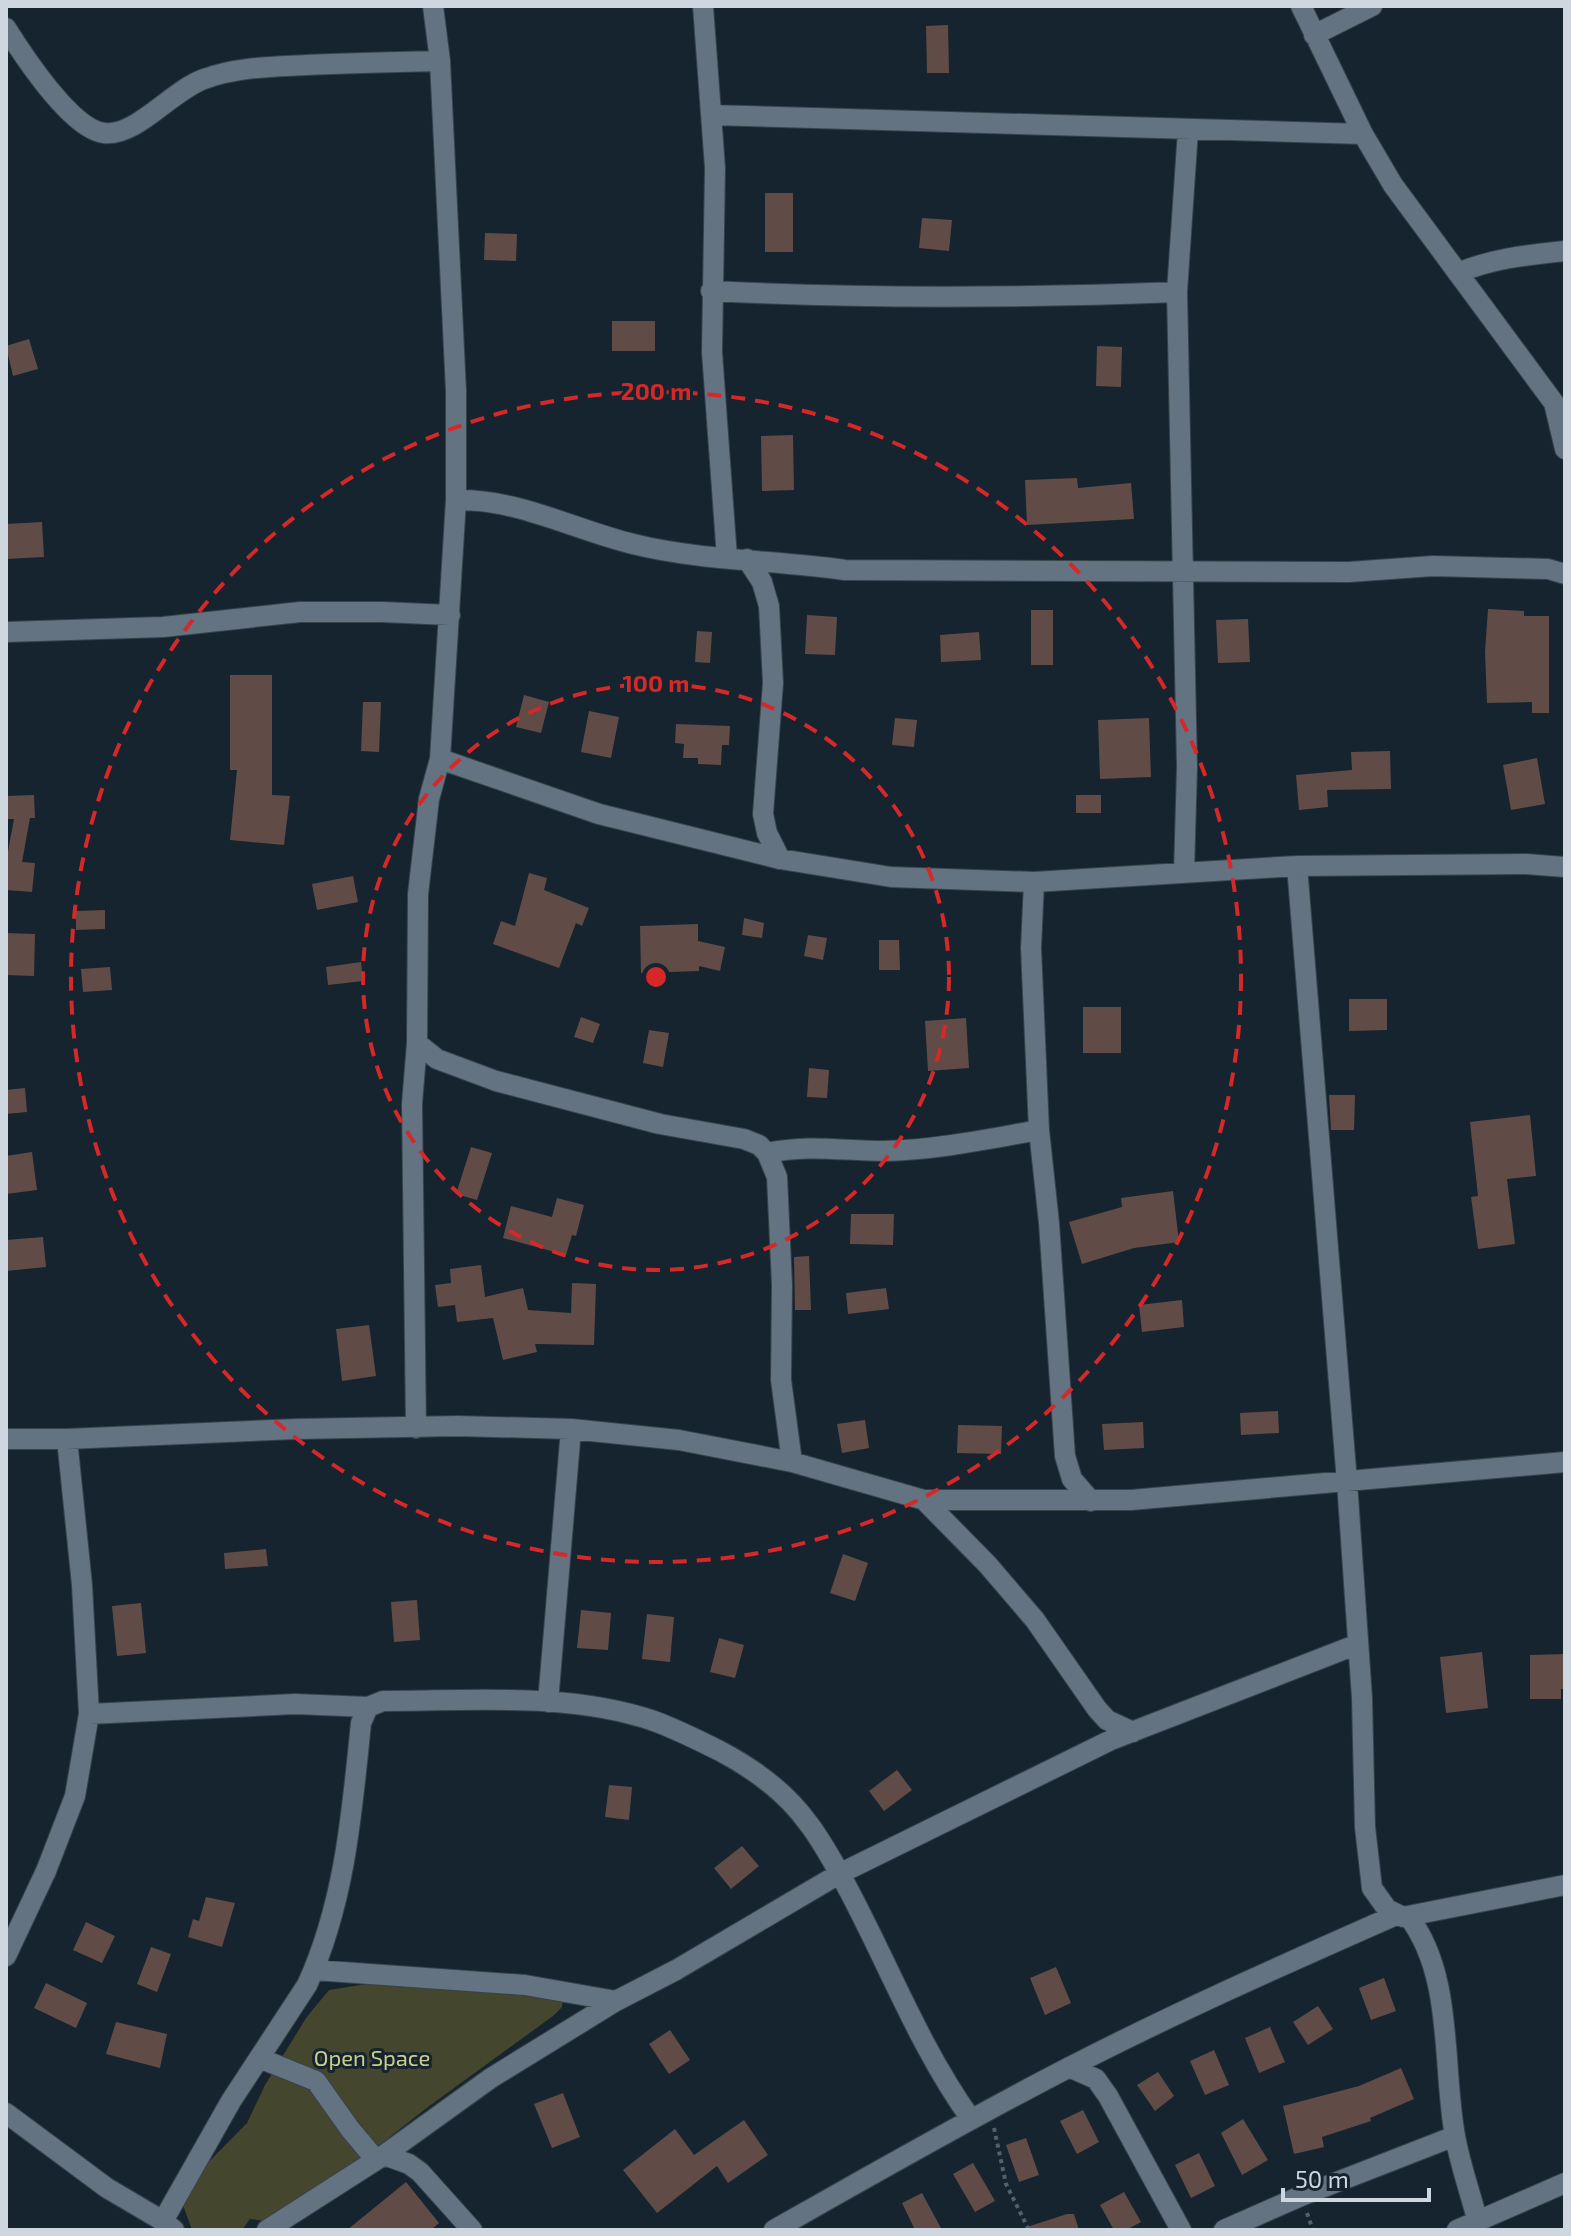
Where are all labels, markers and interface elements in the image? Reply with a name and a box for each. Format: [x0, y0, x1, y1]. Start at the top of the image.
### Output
text: 200 m [621, 376, 691, 405]
text: 100 m [623, 668, 689, 697]
centre of rings [642, 963, 670, 991]
park label: Open Space [314, 2044, 430, 2070]
scale bar [1283, 2152, 1429, 2202]
text: 50 m [1295, 2164, 1349, 2193]

